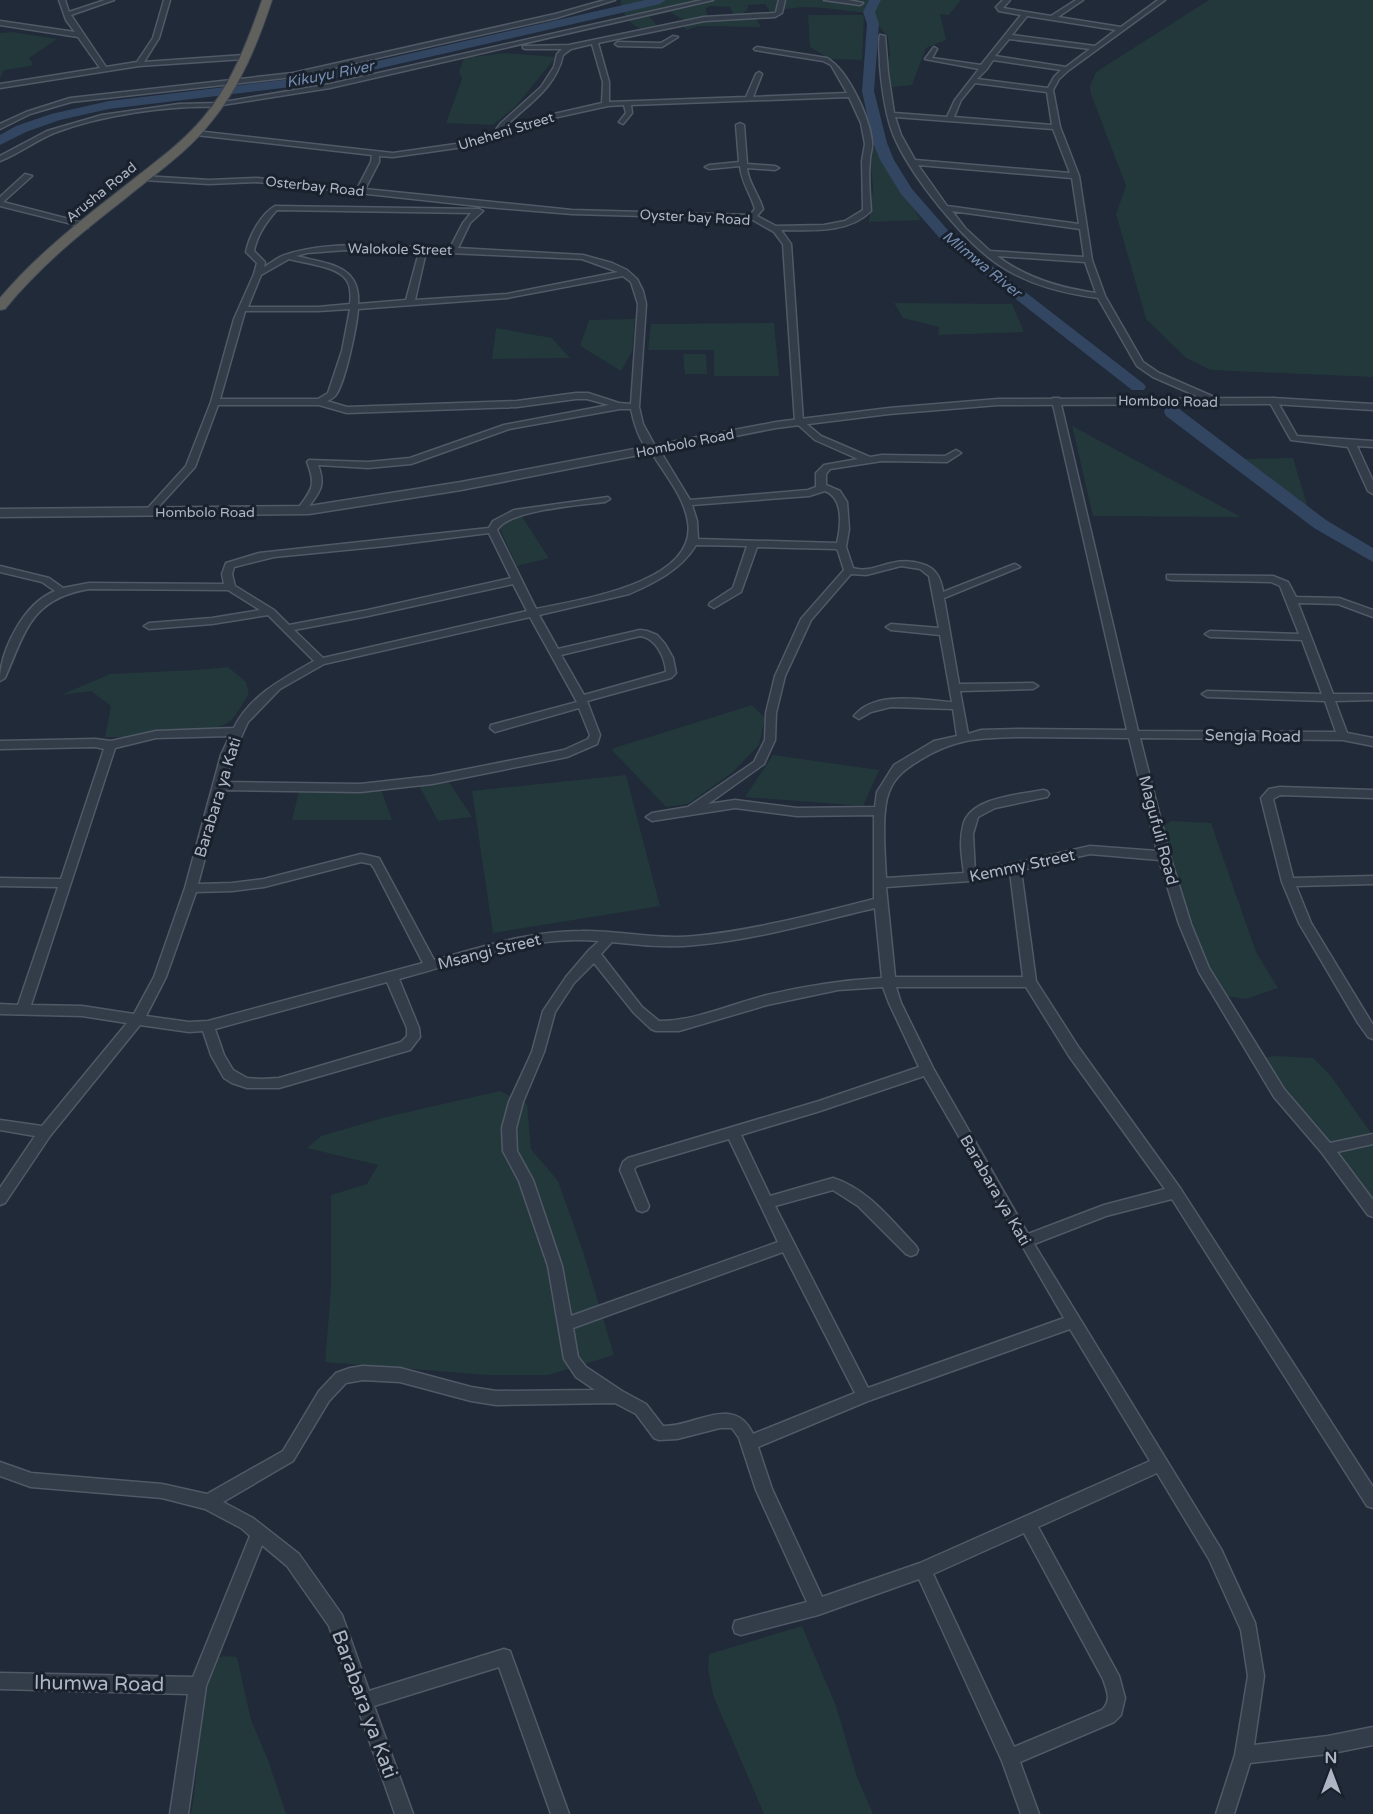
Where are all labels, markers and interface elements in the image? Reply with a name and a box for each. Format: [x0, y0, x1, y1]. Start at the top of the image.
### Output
water label: Kikuyu River [285, 56, 377, 91]
street label: Uheheni Street [456, 109, 557, 154]
street label: Arusha Road [62, 159, 140, 226]
street label: Osterbay Road [265, 173, 365, 200]
street label: Oyster bay Road [639, 206, 751, 229]
water label: Mlimwa River [939, 227, 1027, 303]
street label: Walokole Street [348, 240, 453, 259]
street label: Hombolo Road [1118, 392, 1218, 411]
street label: Hombolo Road [634, 426, 736, 461]
street label: Hombolo Road [155, 504, 255, 521]
street label: Sengia Road [1205, 725, 1301, 747]
street label: Barabara ya Kati [190, 735, 246, 860]
street label: Magufuli Road [1134, 773, 1182, 887]
street label: Kemmy Street [968, 845, 1077, 887]
street label: Msangi Street [436, 929, 543, 974]
street label: Barabara ya Kati [955, 1131, 1035, 1250]
street label: Barabara ya Kati [326, 1627, 402, 1782]
street label: Ihumwa Road [34, 1671, 164, 1697]
north arrow [1301, 1742, 1361, 1802]
text: N [1325, 1748, 1337, 1768]

